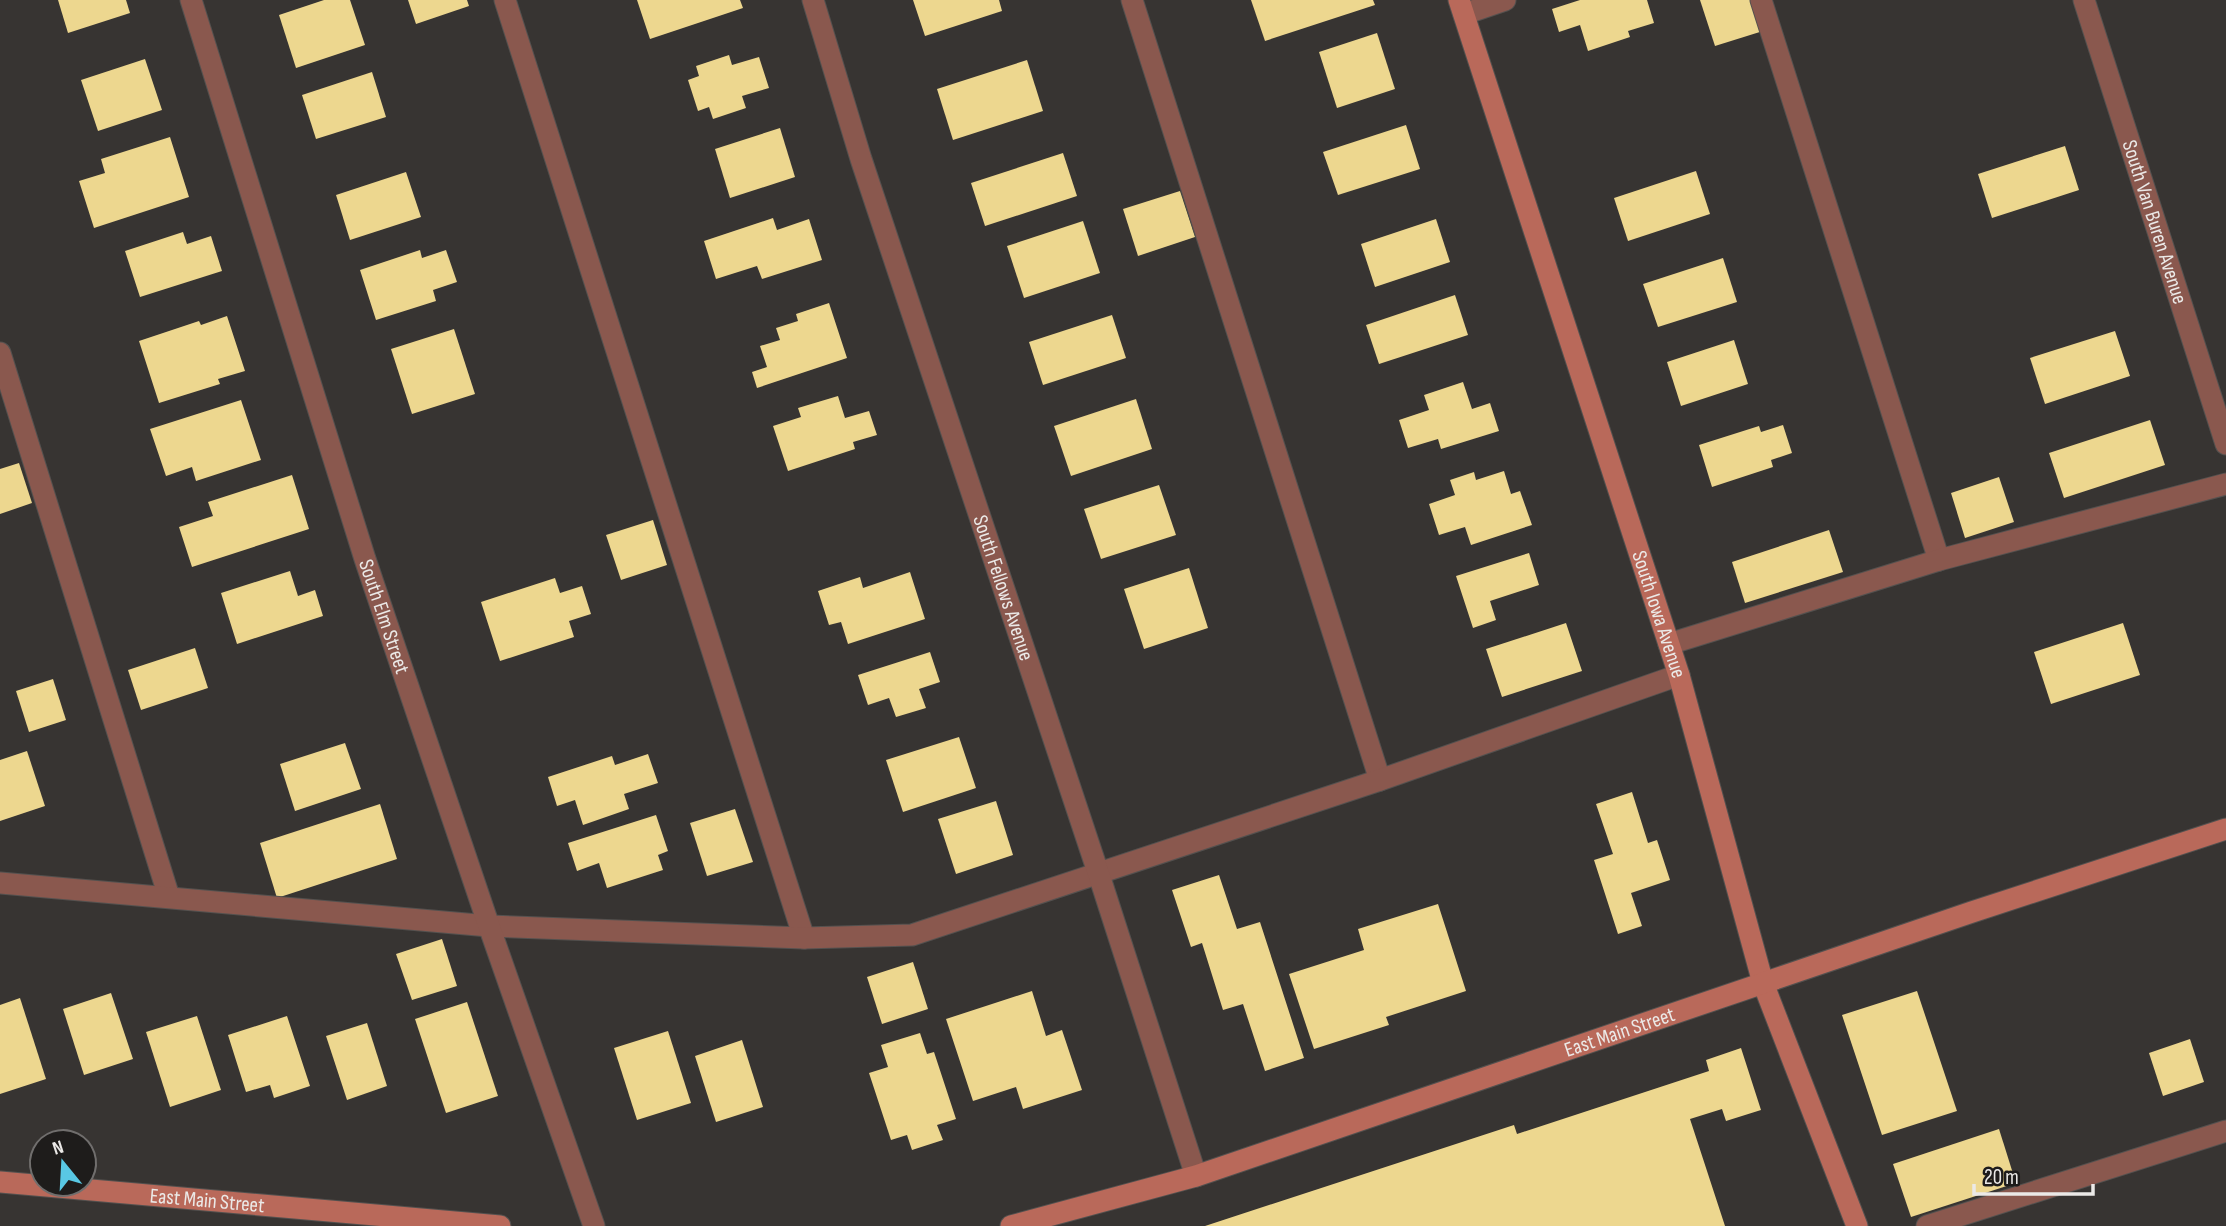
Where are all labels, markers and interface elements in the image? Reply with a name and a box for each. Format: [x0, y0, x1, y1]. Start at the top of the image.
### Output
street label: South Van Buren Avenue [2117, 137, 2192, 307]
street label: South Fellows Avenue [967, 512, 1039, 664]
street label: South Iowa Avenue [1626, 547, 1691, 681]
street label: South Elm Street [353, 556, 415, 677]
street label: East Main Street [1561, 1002, 1678, 1063]
north arrow [28, 1128, 98, 1198]
text: N [50, 1136, 67, 1161]
scale bar [1974, 1152, 2093, 1196]
text: 20 m [1984, 1165, 2019, 1190]
street label: East Main Street [149, 1183, 265, 1218]

